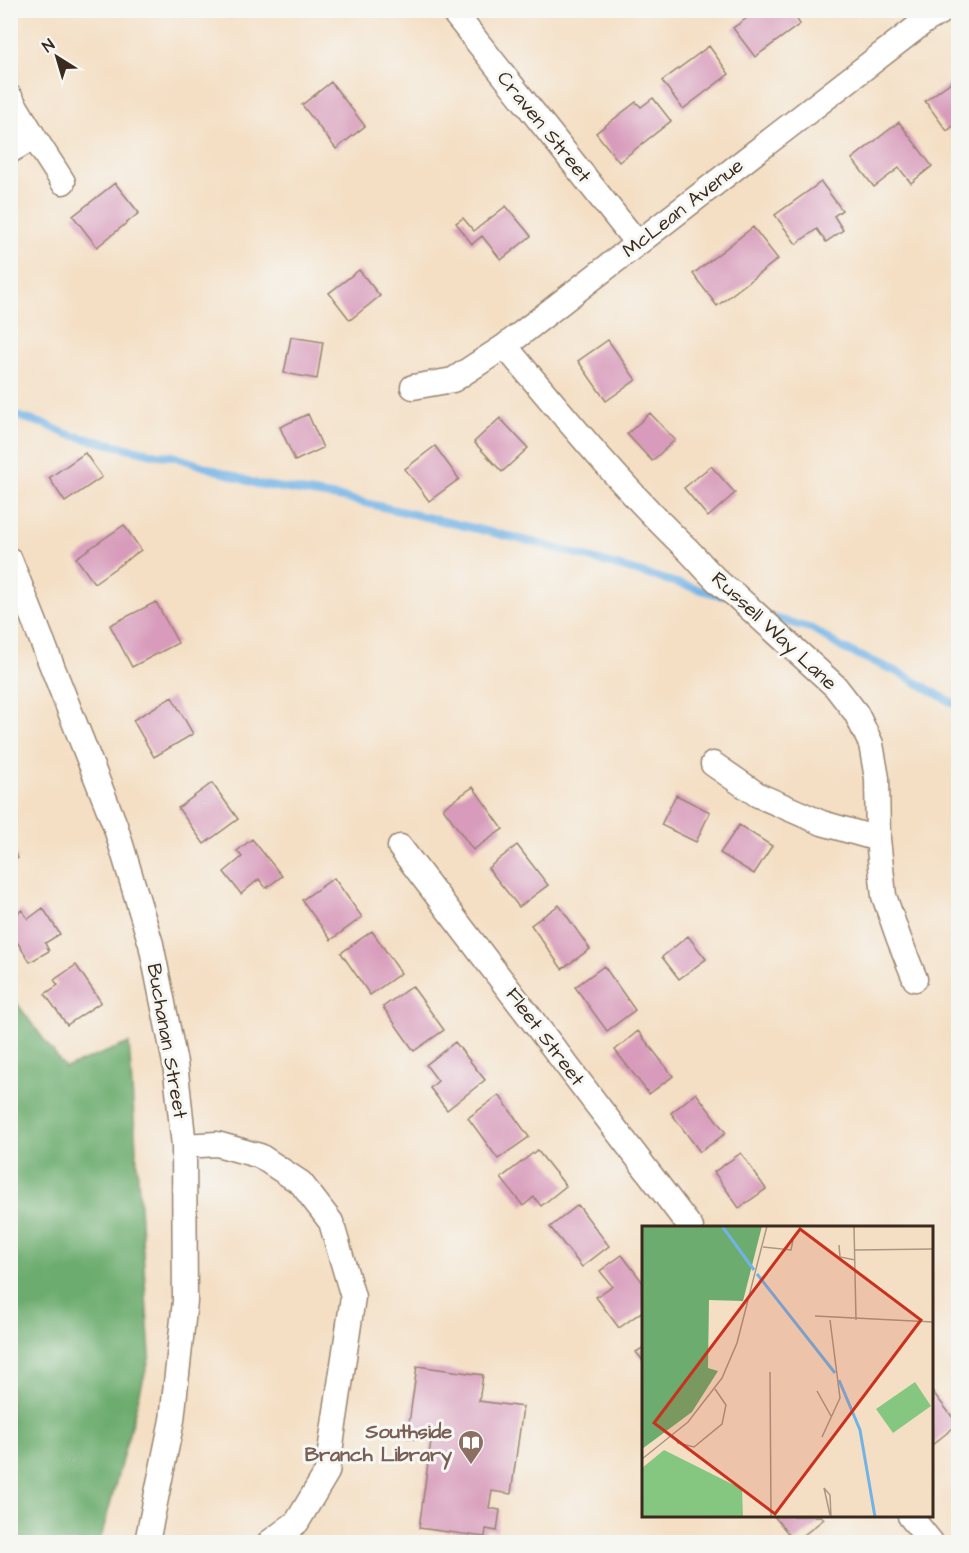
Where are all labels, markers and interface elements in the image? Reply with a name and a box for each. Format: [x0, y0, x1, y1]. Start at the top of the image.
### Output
north arrow [27, 27, 87, 87]
text: N [38, 34, 59, 58]
street label: Craven Street [490, 65, 598, 189]
street label: McLean Avenue [616, 152, 750, 264]
street label: Russell Way Lane [704, 565, 843, 697]
street label: Buchanan Street [140, 961, 194, 1121]
street label: Fleet Street [499, 982, 591, 1092]
inset map [642, 1226, 933, 1517]
place label: Southside Branch Library [305, 1418, 452, 1470]
library icon: Southside Branch Library [456, 1428, 486, 1466]

